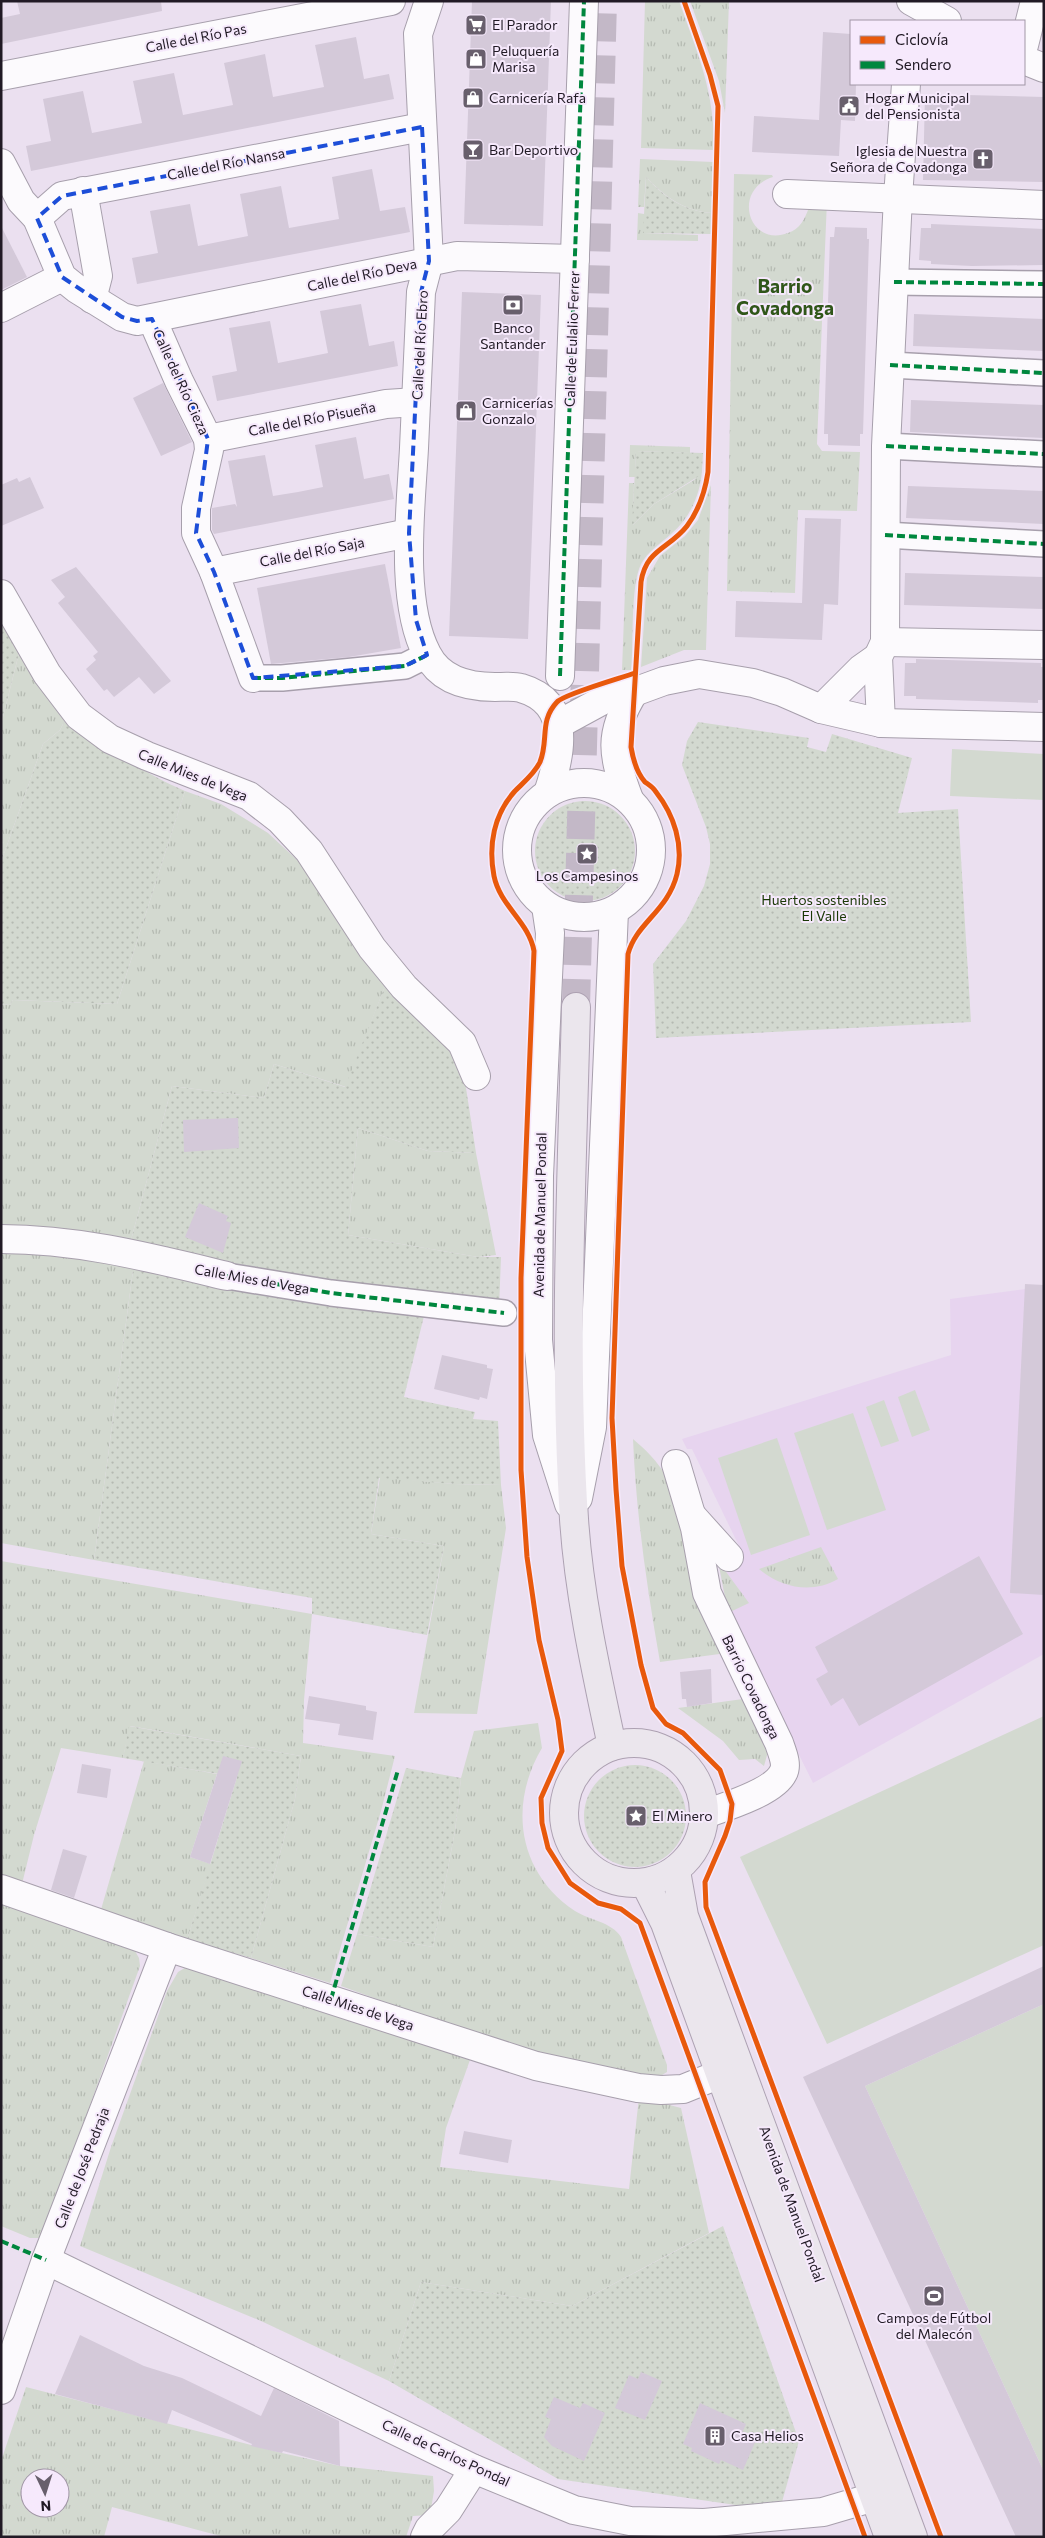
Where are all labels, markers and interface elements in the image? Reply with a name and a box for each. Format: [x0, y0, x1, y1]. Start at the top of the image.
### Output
supermarket icon: El Parador [464, 13, 488, 37]
place label: El Parador [492, 16, 558, 33]
street label: Calle del Río Pas [144, 19, 248, 56]
legend [850, 20, 1025, 85]
text: Ciclovía [895, 30, 948, 48]
place label: Peluquería Marisa [492, 42, 559, 75]
shop icon: Peluquería Marisa [464, 47, 488, 71]
text: Sendero [895, 55, 952, 73]
shop icon: Carnicería Rafa [461, 86, 485, 110]
place label: Carnicería Rafa [489, 89, 586, 106]
place label: Hogar Municipal del Pensionista [865, 89, 969, 122]
public building icon: Hogar Municipal del Pensionista [837, 94, 861, 118]
bar icon: Bar Deportivo [461, 138, 485, 162]
place label: Bar Deportivo [489, 141, 578, 158]
place label: Iglesia de Nuestra Señora de Covadonga [830, 142, 967, 175]
street label: Calle del Río Nansa [166, 144, 286, 183]
church icon: Iglesia de Nuestra Señora de Covadonga [971, 147, 995, 171]
street label: Calle del Río Deva [305, 255, 418, 294]
street label: Calle de Eulalio Ferrer [561, 270, 582, 407]
district label: Barrio Covadonga [736, 274, 834, 319]
street label: Calle del Río Ebro [408, 290, 431, 400]
bank icon: Banco Santander [501, 293, 525, 317]
place label: Banco Santander [480, 319, 546, 352]
street label: Calle del Río Cieza [150, 326, 213, 437]
place label: Carnicerías Gonzalo [482, 394, 553, 427]
street label: Calle del Río Pisueña [247, 398, 377, 439]
shop icon: Carnicerías Gonzalo [454, 399, 478, 423]
street label: Calle del Río Saja [258, 533, 366, 570]
street label: Calle Mies de Vega [136, 745, 250, 804]
place icon: Los Campesinos [575, 842, 599, 866]
place label: Los Campesinos [536, 867, 638, 884]
park label: Huertos sostenibles El Valle [761, 891, 887, 924]
street label: Avenida de Manuel Pondal [530, 1132, 549, 1298]
street label: Calle Mies de Vega [193, 1260, 311, 1297]
street label: Barrio Covadonga [719, 1632, 784, 1742]
place icon: El Minero [624, 1804, 648, 1828]
place label: El Minero [652, 1807, 713, 1824]
street label: Calle Mies de Vega [300, 1981, 416, 2034]
street label: Calle de José Pedraja [51, 2105, 113, 2231]
street label: Avenida de Manuel Pondal [756, 2123, 829, 2284]
sports icon: Campos de Fútbol del Malecón [922, 2284, 946, 2308]
place label: Campos de Fútbol del Malecón [877, 2309, 991, 2342]
street label: Calle de Carlos Pondal [379, 2415, 513, 2490]
building icon: Casa Helios [703, 2424, 727, 2448]
place label: Casa Helios [731, 2427, 804, 2444]
north arrow [20, 2468, 70, 2518]
text: N [40, 2498, 52, 2515]

